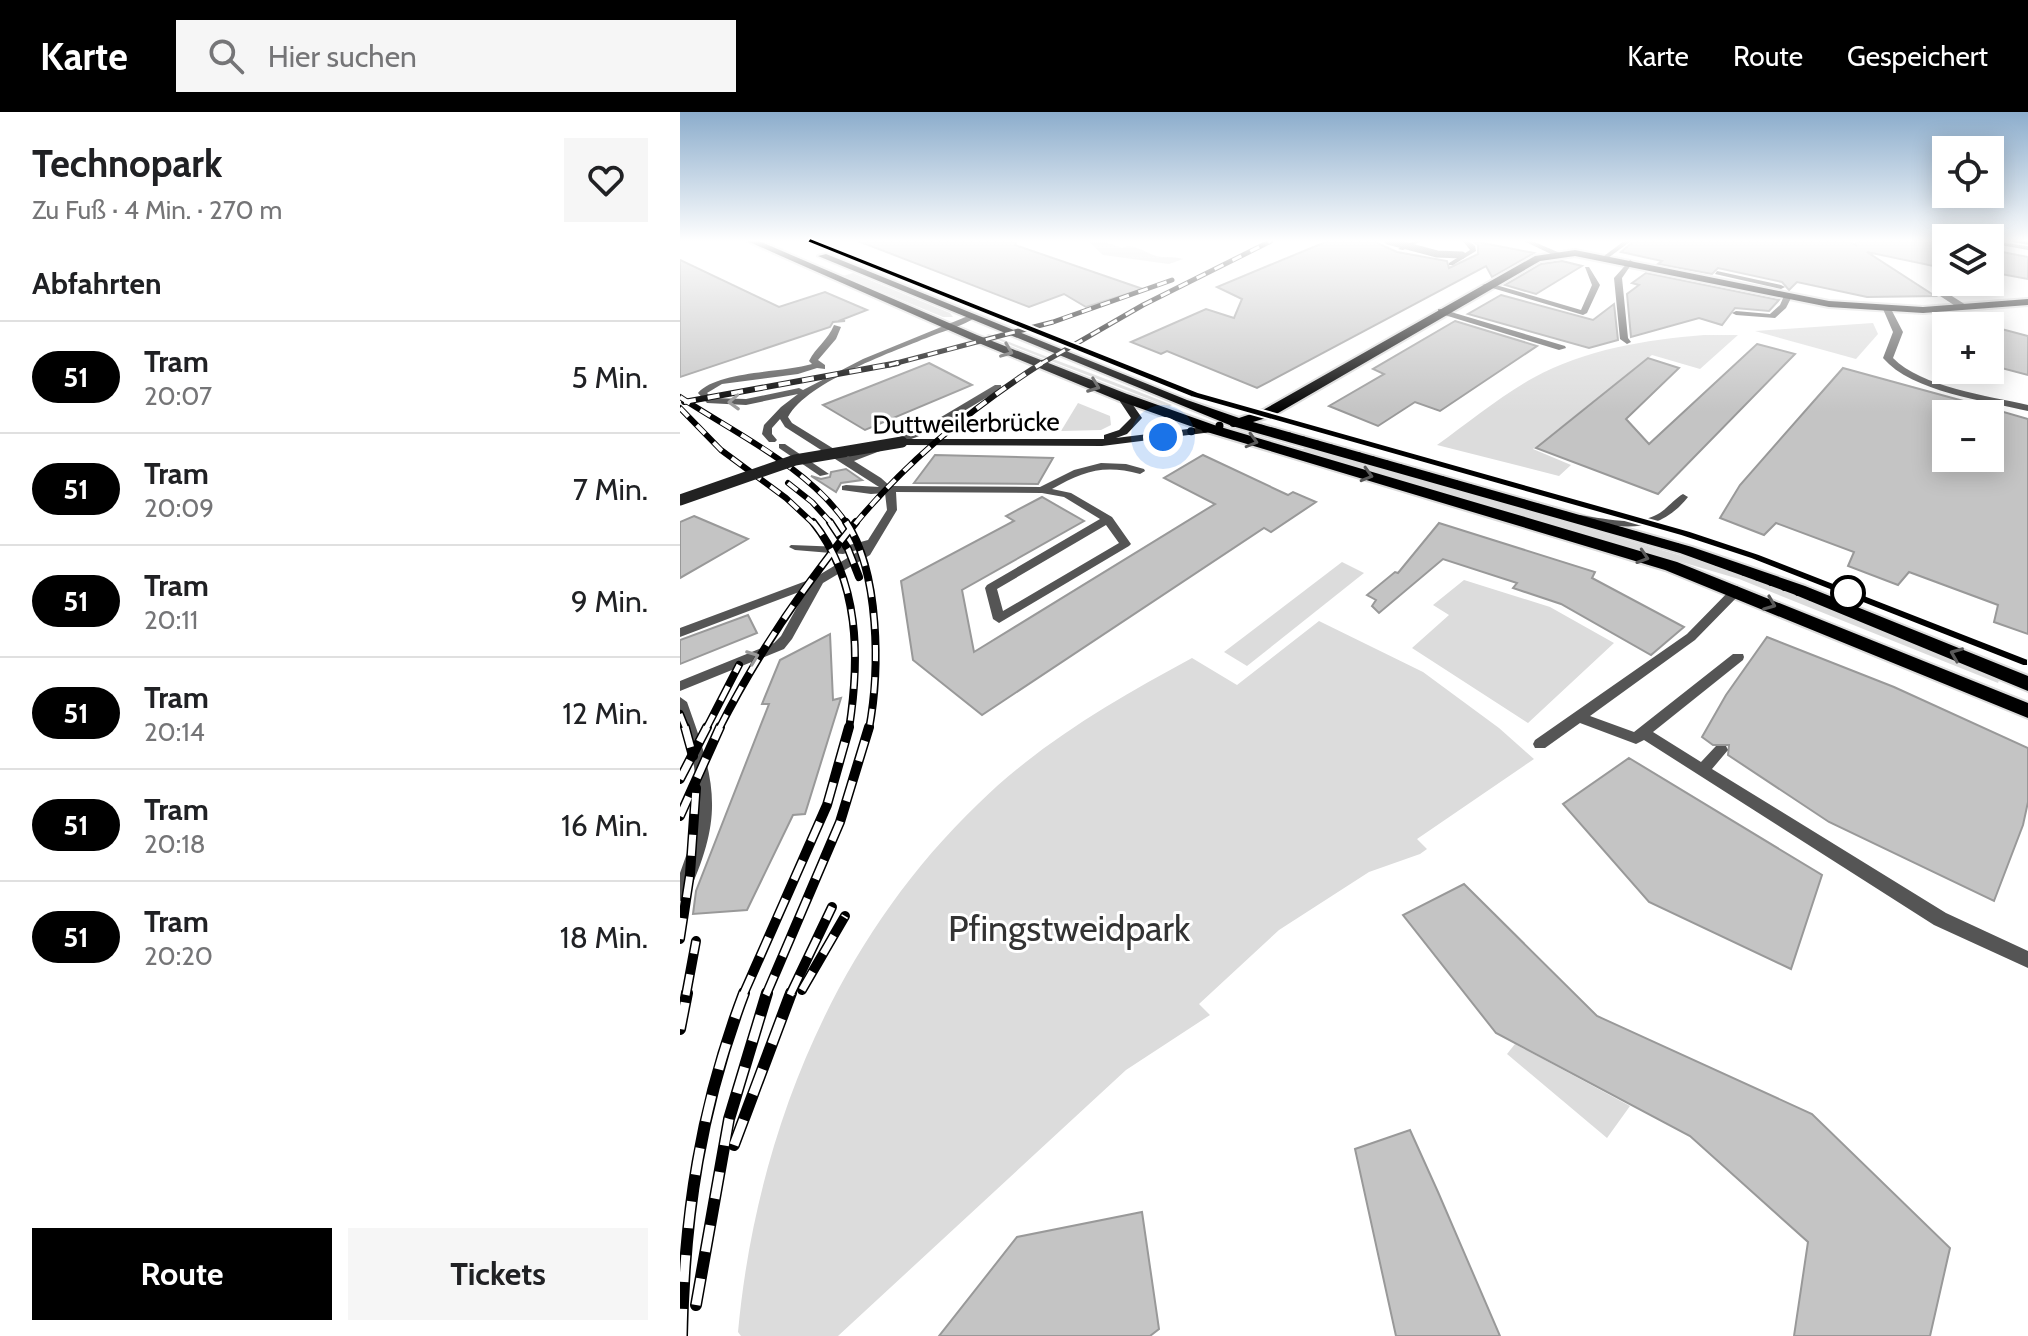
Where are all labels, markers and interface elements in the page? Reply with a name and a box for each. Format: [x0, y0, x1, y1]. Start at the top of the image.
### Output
search box [176, 20, 736, 92]
text: Karte [40, 33, 128, 80]
icon: search [204, 34, 248, 78]
text: Hier suchen [268, 38, 417, 75]
text: Karte [1627, 39, 1689, 73]
text: Route [1733, 39, 1803, 73]
text: Gespeichert [1847, 39, 1988, 73]
map controls [1932, 136, 2004, 472]
button: locate [1932, 136, 2004, 208]
button: heart [564, 138, 648, 222]
text: Technopark [32, 140, 222, 187]
text: Zu Fuß · 4 Min. · 270 m [32, 194, 282, 226]
button: layers [1932, 224, 2004, 296]
text: Abfahrten [32, 265, 162, 302]
button: + [1932, 312, 2004, 384]
one-way arrow [999, 341, 1013, 358]
text: Tram [144, 343, 209, 380]
text: 5 Min. [572, 359, 648, 396]
text: 51 [63, 360, 89, 394]
one-way arrow [1086, 376, 1100, 393]
text: 20:07 [144, 380, 212, 412]
one-way arrow [727, 394, 740, 411]
button: − [1932, 400, 2004, 472]
street label: Duttweilerbrücke [872, 405, 1060, 441]
your location [1143, 417, 1183, 457]
one-way arrow [1245, 432, 1258, 448]
text: Tram [144, 455, 209, 492]
one-way arrow [1360, 465, 1373, 482]
text: 7 Min. [573, 471, 648, 508]
text: 51 [63, 472, 89, 506]
text: 20:09 [144, 492, 214, 524]
one-way arrow [1635, 547, 1649, 563]
text: Tram [144, 567, 209, 604]
unlabelled marker [1831, 576, 1865, 610]
text: 9 Min. [571, 583, 648, 620]
text: 51 [63, 584, 89, 618]
one-way arrow [1762, 594, 1776, 611]
text: 20:11 [144, 604, 198, 636]
one-way arrow [1950, 647, 1964, 664]
one-way arrow [745, 651, 759, 667]
text: Tram [144, 679, 209, 716]
text: 12 Min. [562, 695, 648, 732]
text: 51 [63, 696, 89, 730]
text: 20:14 [144, 716, 205, 748]
text: Tram [144, 791, 209, 828]
text: 16 Min. [561, 807, 648, 844]
text: 51 [63, 808, 89, 842]
text: 20:18 [144, 828, 205, 860]
text: Tram [144, 903, 209, 940]
park label: Pfingstweidpark [948, 906, 1191, 950]
text: 18 Min. [560, 919, 648, 956]
text: 51 [63, 920, 89, 954]
text: 20:20 [144, 940, 213, 972]
button: Route [32, 1228, 332, 1320]
button: Tickets [348, 1228, 648, 1320]

